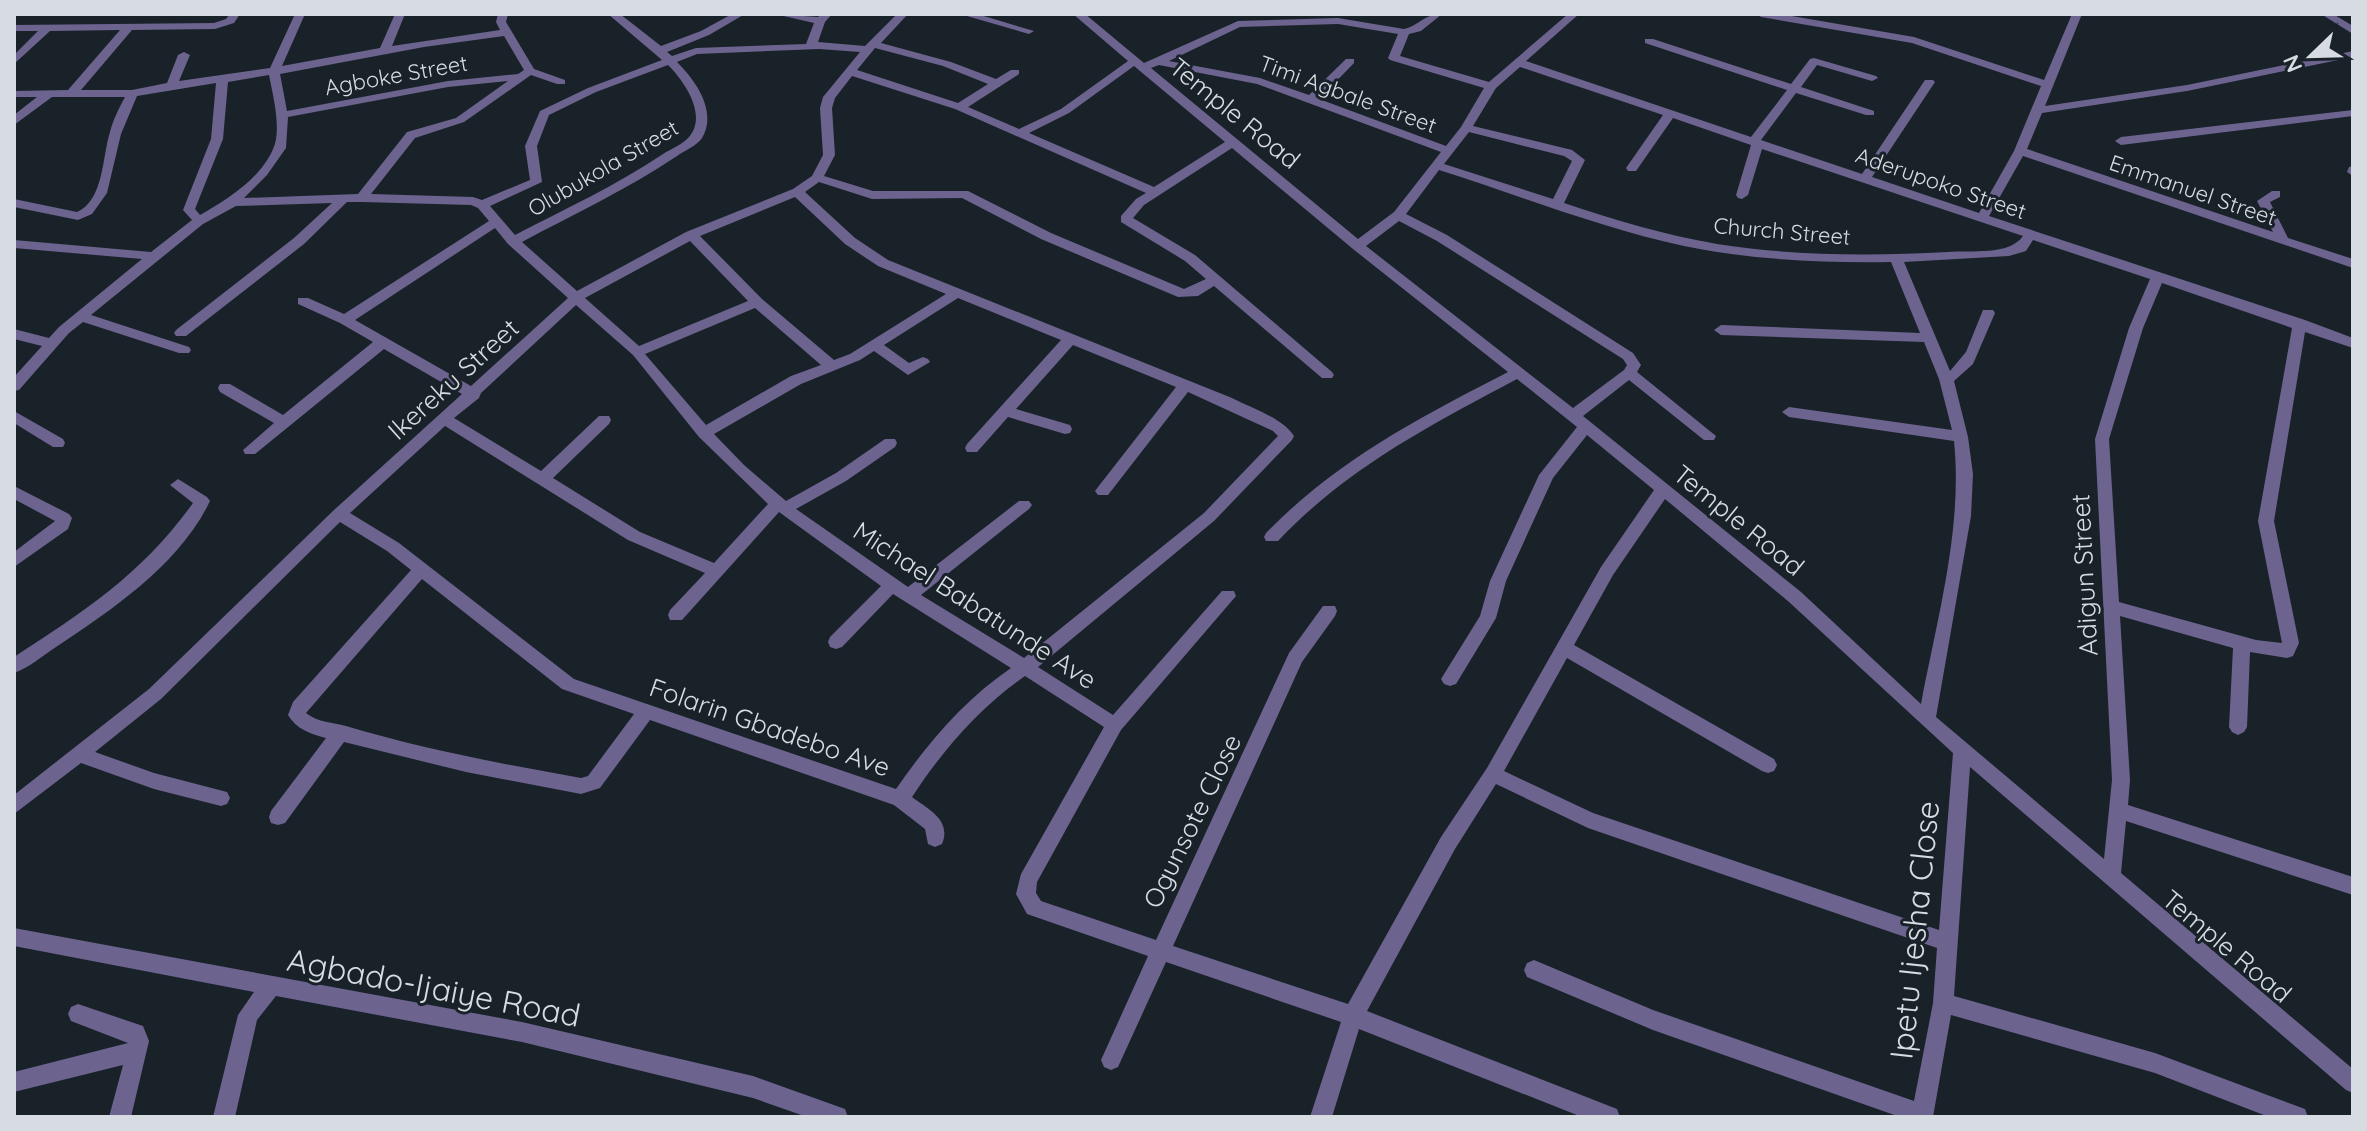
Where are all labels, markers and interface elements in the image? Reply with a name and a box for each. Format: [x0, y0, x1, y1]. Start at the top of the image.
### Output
north arrow [2271, 16, 2351, 96]
street label: Agboke Street [322, 49, 470, 101]
street label: Timi Agbale Street [1255, 49, 1441, 139]
street label: Temple Road [1163, 50, 1307, 176]
text: N [2277, 51, 2309, 77]
street label: Olubukola Street [523, 114, 683, 222]
street label: Aderupoko Street [1852, 141, 2030, 225]
street label: Emmanuel Street [2106, 148, 2280, 232]
street label: Church Street [1712, 211, 1852, 251]
street label: Ikereku Street [381, 311, 525, 447]
street label: Temple Road [1667, 457, 1811, 583]
street label: Adigun Street [2063, 493, 2105, 657]
street label: Michael Babatunde Ave [847, 514, 1103, 696]
street label: Folarin Gbadebo Ave [645, 670, 895, 784]
street label: Ogunsote Close [1136, 729, 1248, 913]
street label: Ipetu Ijesha Close [1881, 799, 1947, 1061]
street label: Temple Road [2156, 882, 2298, 1010]
street label: Agbado-Ijaiye Road [284, 939, 584, 1035]

